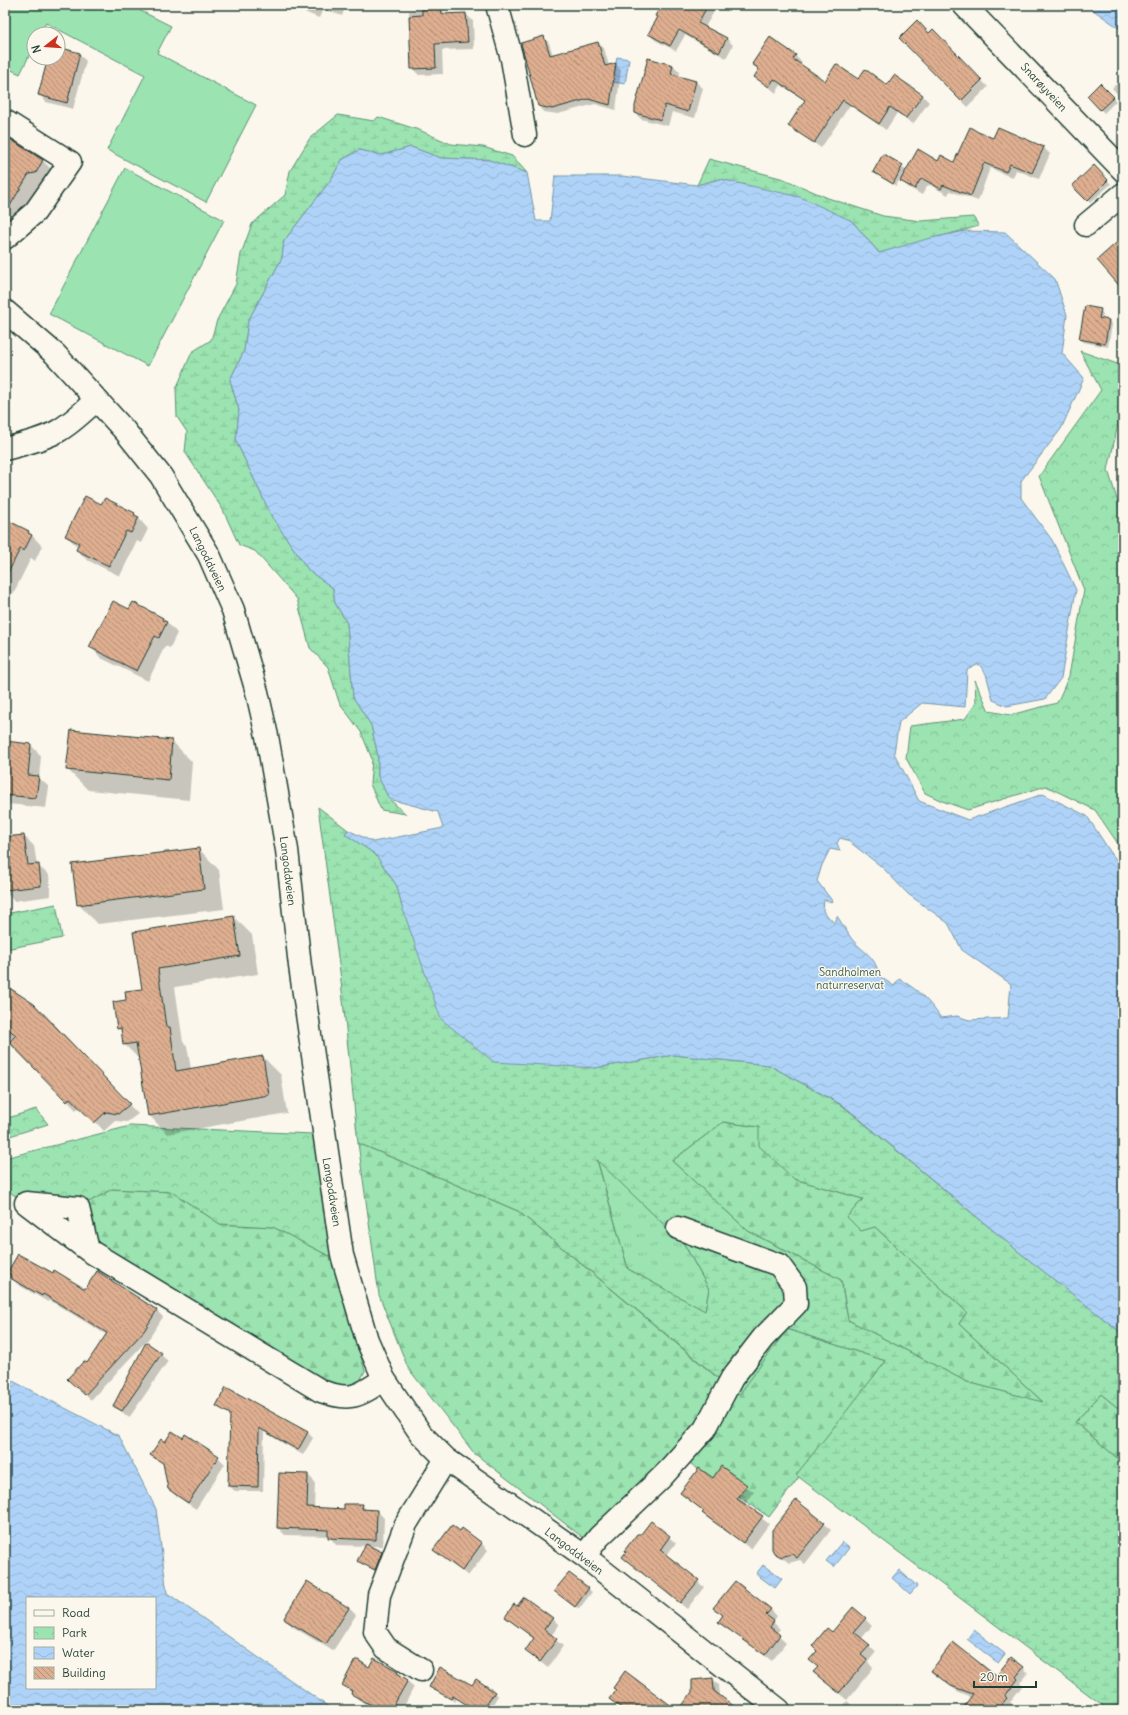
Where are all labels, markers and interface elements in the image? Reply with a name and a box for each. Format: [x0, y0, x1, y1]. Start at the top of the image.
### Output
north arrow [26, 26, 66, 66]
text: N [29, 43, 44, 55]
street label: Snarøyveien [1018, 60, 1070, 114]
street label: Langoddveien [186, 525, 230, 593]
street label: Langoddveien [277, 835, 299, 907]
park label: Sandholmen naturreservat [816, 965, 884, 992]
street label: Langoddveien [320, 1156, 344, 1228]
street label: Langoddveien [542, 1524, 606, 1578]
legend [26, 1597, 156, 1689]
text: Road [62, 1605, 90, 1620]
text: Park [62, 1625, 87, 1640]
text: Water [62, 1645, 95, 1660]
scale bar [974, 1663, 1036, 1689]
text: Building [62, 1665, 106, 1680]
text: 20 m [980, 1669, 1008, 1684]

